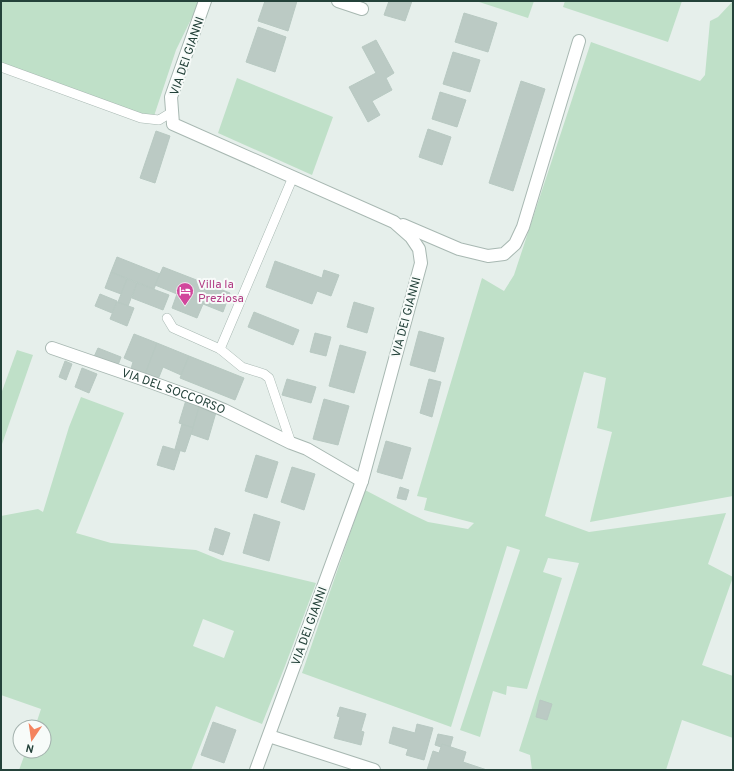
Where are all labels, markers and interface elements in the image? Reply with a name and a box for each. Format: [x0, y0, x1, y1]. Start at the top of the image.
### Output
street label: VIA DEI GIANNI [167, 15, 209, 98]
street label: VIA DEI GIANNI [389, 275, 425, 359]
place label: Villa la Preziosa [198, 277, 244, 307]
hotel icon: Villa la Preziosa [175, 281, 195, 306]
street label: VIA DEL SOCCORSO [119, 366, 228, 419]
street label: VIA DEI GIANNI [288, 585, 332, 668]
north arrow [12, 719, 52, 759]
text: N [25, 740, 35, 755]

